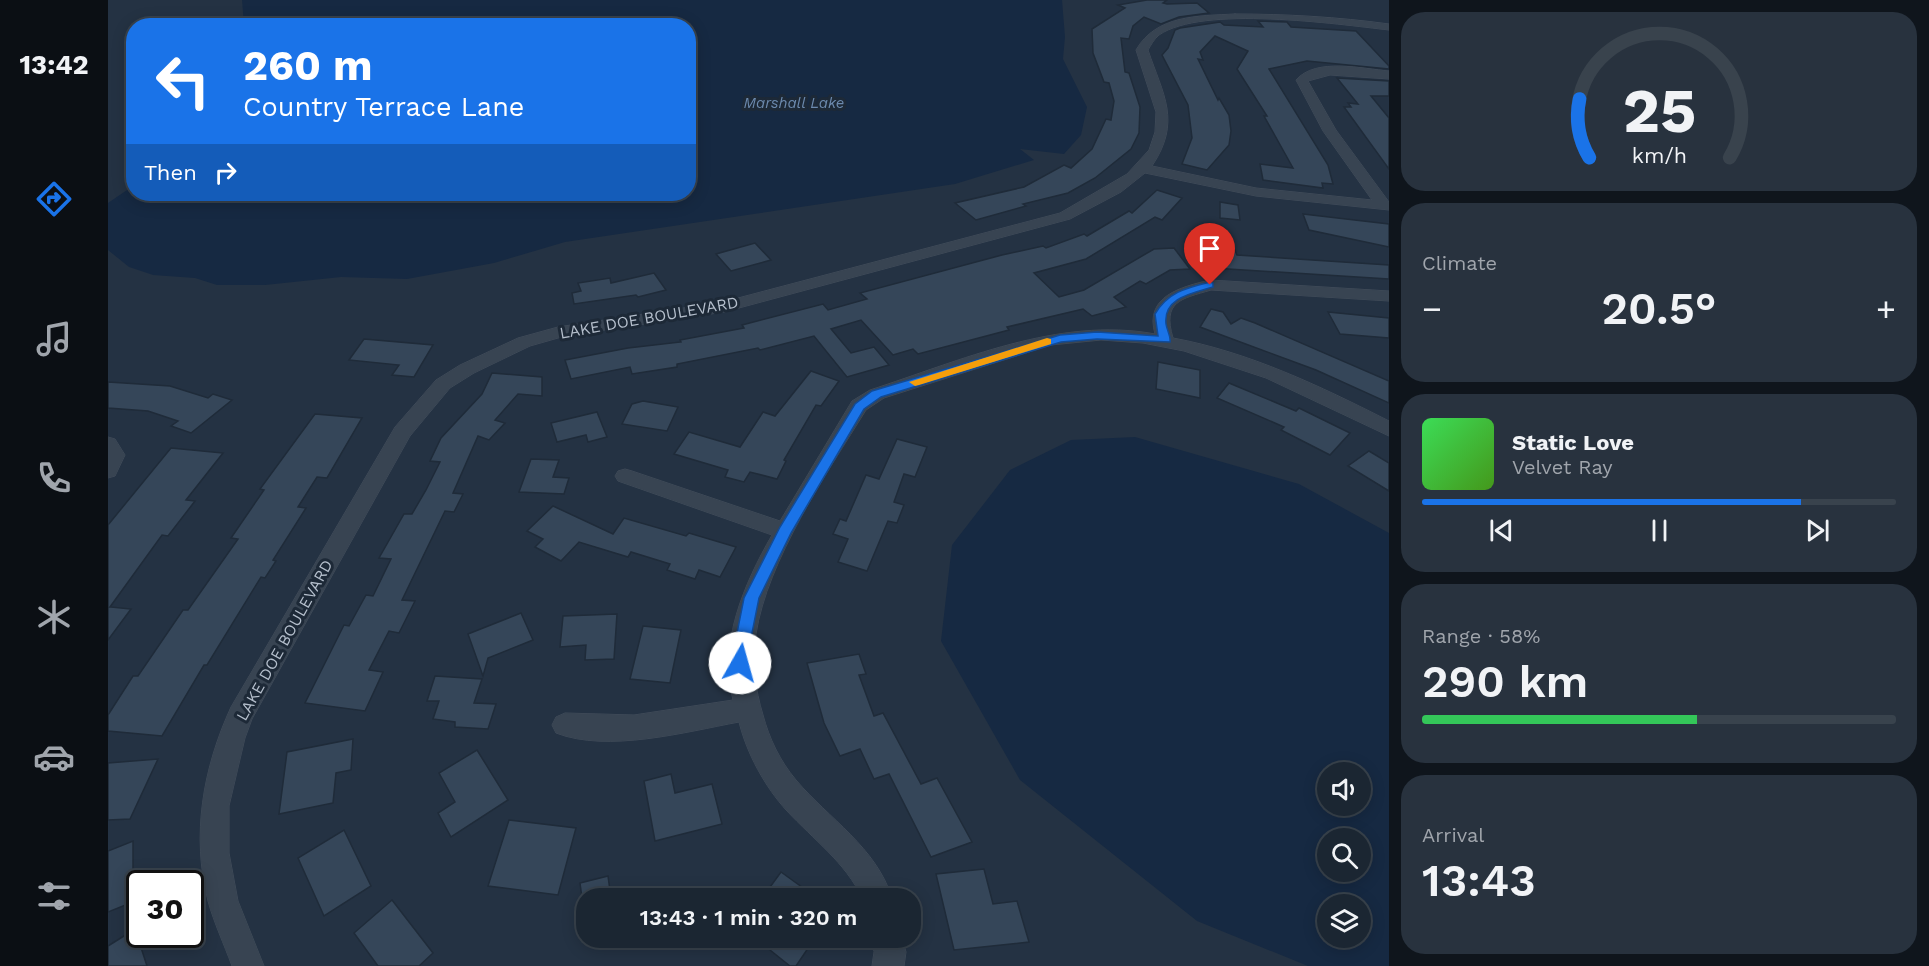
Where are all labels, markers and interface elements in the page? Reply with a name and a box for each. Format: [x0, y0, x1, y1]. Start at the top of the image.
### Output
text: 260 m [243, 41, 373, 90]
icon: left [144, 42, 222, 120]
text: 13:42 [19, 49, 89, 81]
text: 25 [1622, 75, 1696, 148]
text: Country Terrace Lane [243, 91, 524, 123]
water label: Marshall Lake [744, 94, 844, 112]
text: km/h [1631, 144, 1687, 169]
icon: right [209, 156, 242, 189]
text: Then [144, 160, 197, 185]
icon: directions [33, 178, 75, 220]
pin [1184, 223, 1235, 285]
icon: arrive [1193, 232, 1226, 265]
text: Climate [1422, 251, 1497, 275]
text: 20.5° [1601, 282, 1717, 335]
text: − [1422, 289, 1442, 328]
text: + [1876, 289, 1896, 328]
street label: LAKE DOE BOULEVARD [558, 292, 740, 343]
icon: music [33, 318, 75, 360]
text: Static Love [1512, 430, 1634, 455]
text: Velvet Ray [1512, 455, 1613, 479]
icon: phone [33, 457, 75, 499]
icon: previous [1485, 514, 1518, 547]
icon: pause [1643, 514, 1676, 547]
icon: next [1801, 514, 1834, 547]
street label: LAKE DOE BOULEVARD [232, 556, 337, 724]
icon: climate [33, 596, 75, 638]
text: Range · 58% [1422, 624, 1540, 648]
position arrow [708, 631, 772, 695]
text: 290 km [1422, 655, 1588, 708]
icon: car [33, 736, 75, 778]
map controls [1317, 762, 1371, 948]
button: sound [1317, 762, 1371, 816]
text: Arrival [1422, 823, 1484, 847]
button: search [1317, 828, 1371, 882]
text: 13:43 [1422, 854, 1536, 907]
speed limit sign: 30 [126, 870, 204, 948]
icon: filters [33, 875, 75, 917]
button: layers [1317, 894, 1371, 948]
text: 13:43 · 1 min · 320 m [640, 905, 857, 930]

